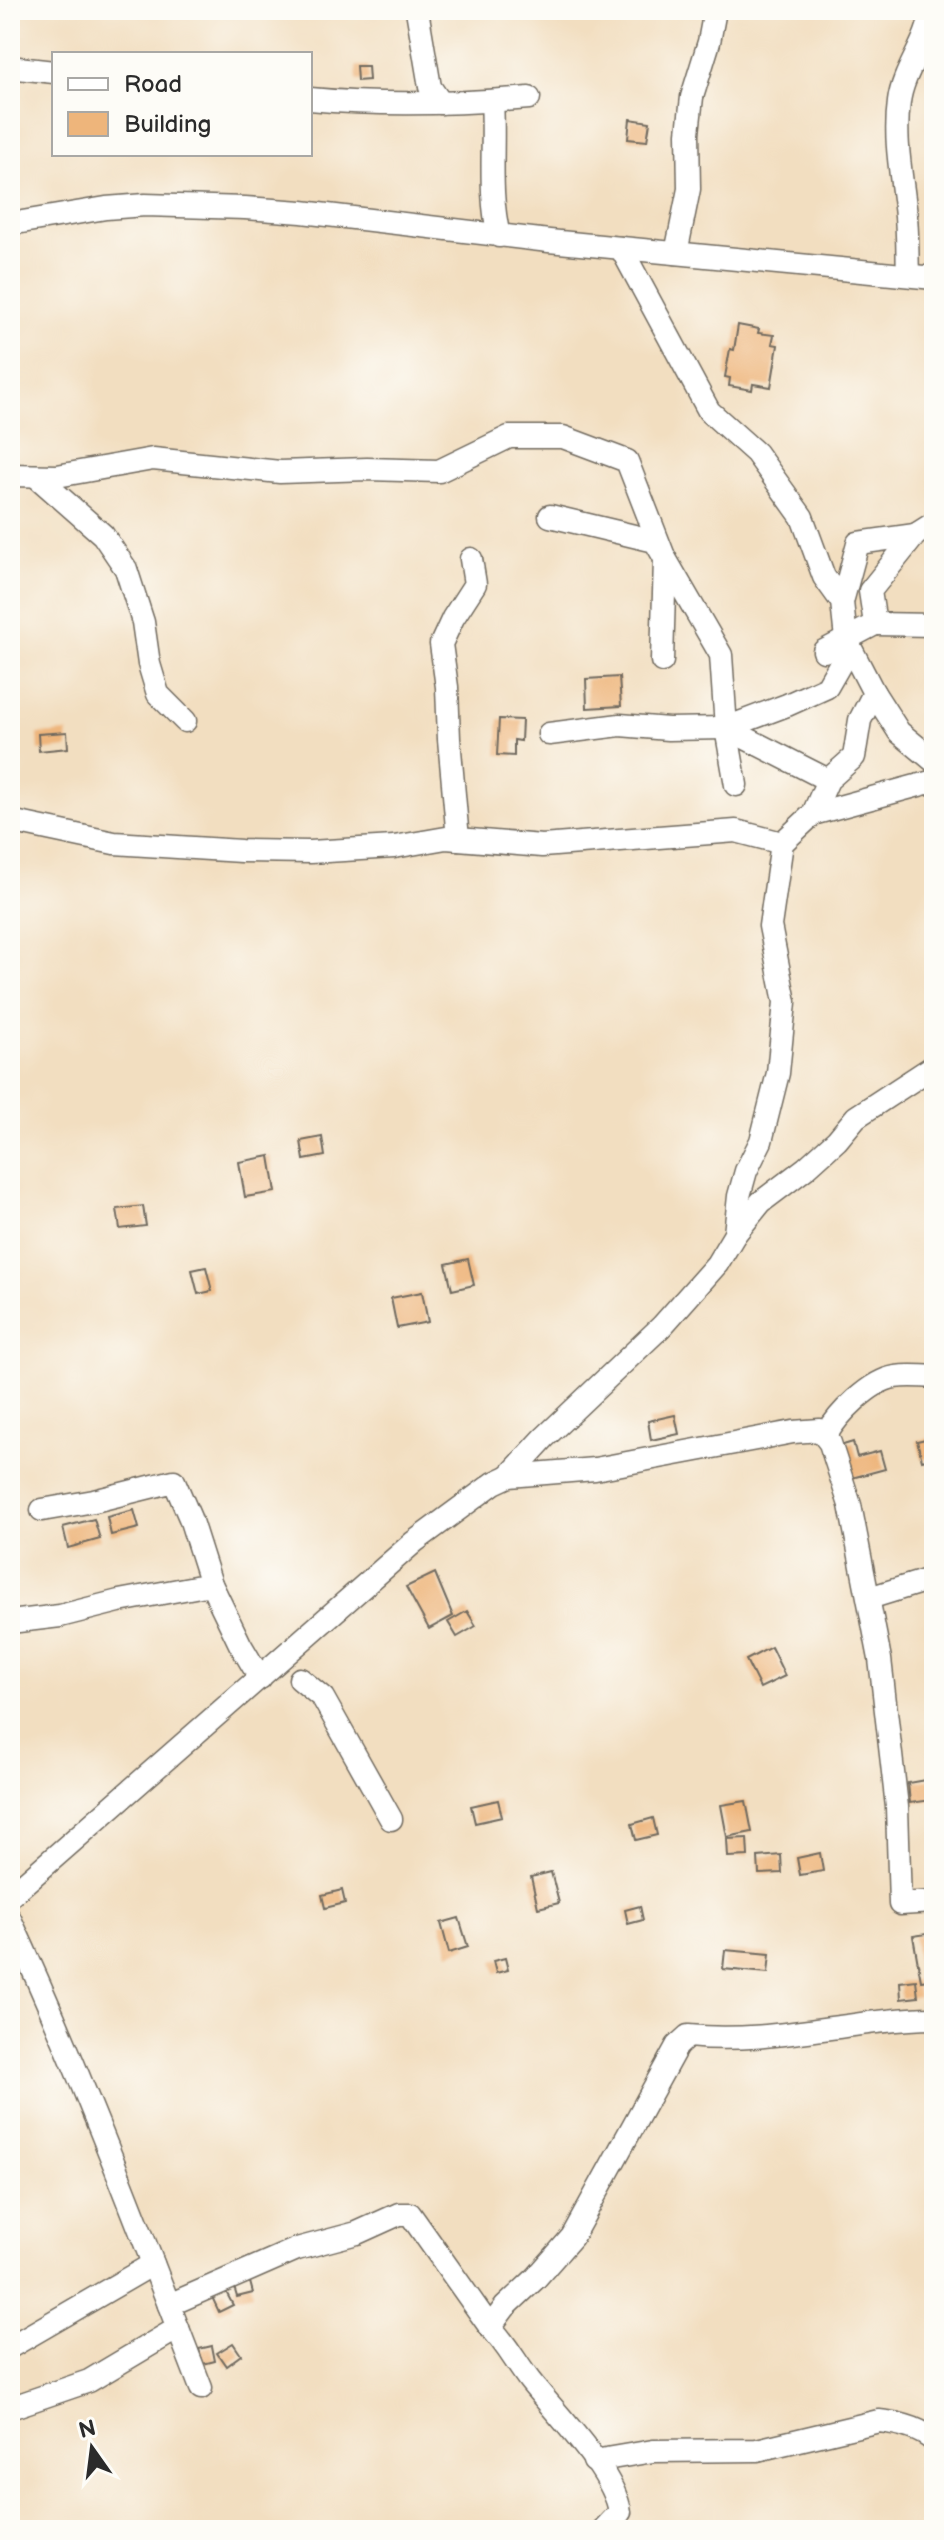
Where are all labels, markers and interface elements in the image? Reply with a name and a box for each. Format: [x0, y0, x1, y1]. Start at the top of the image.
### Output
legend [52, 52, 312, 156]
text: Road [124, 70, 182, 99]
text: Building [124, 110, 211, 139]
north arrow [52, 2408, 132, 2488]
text: N [76, 2415, 99, 2445]

